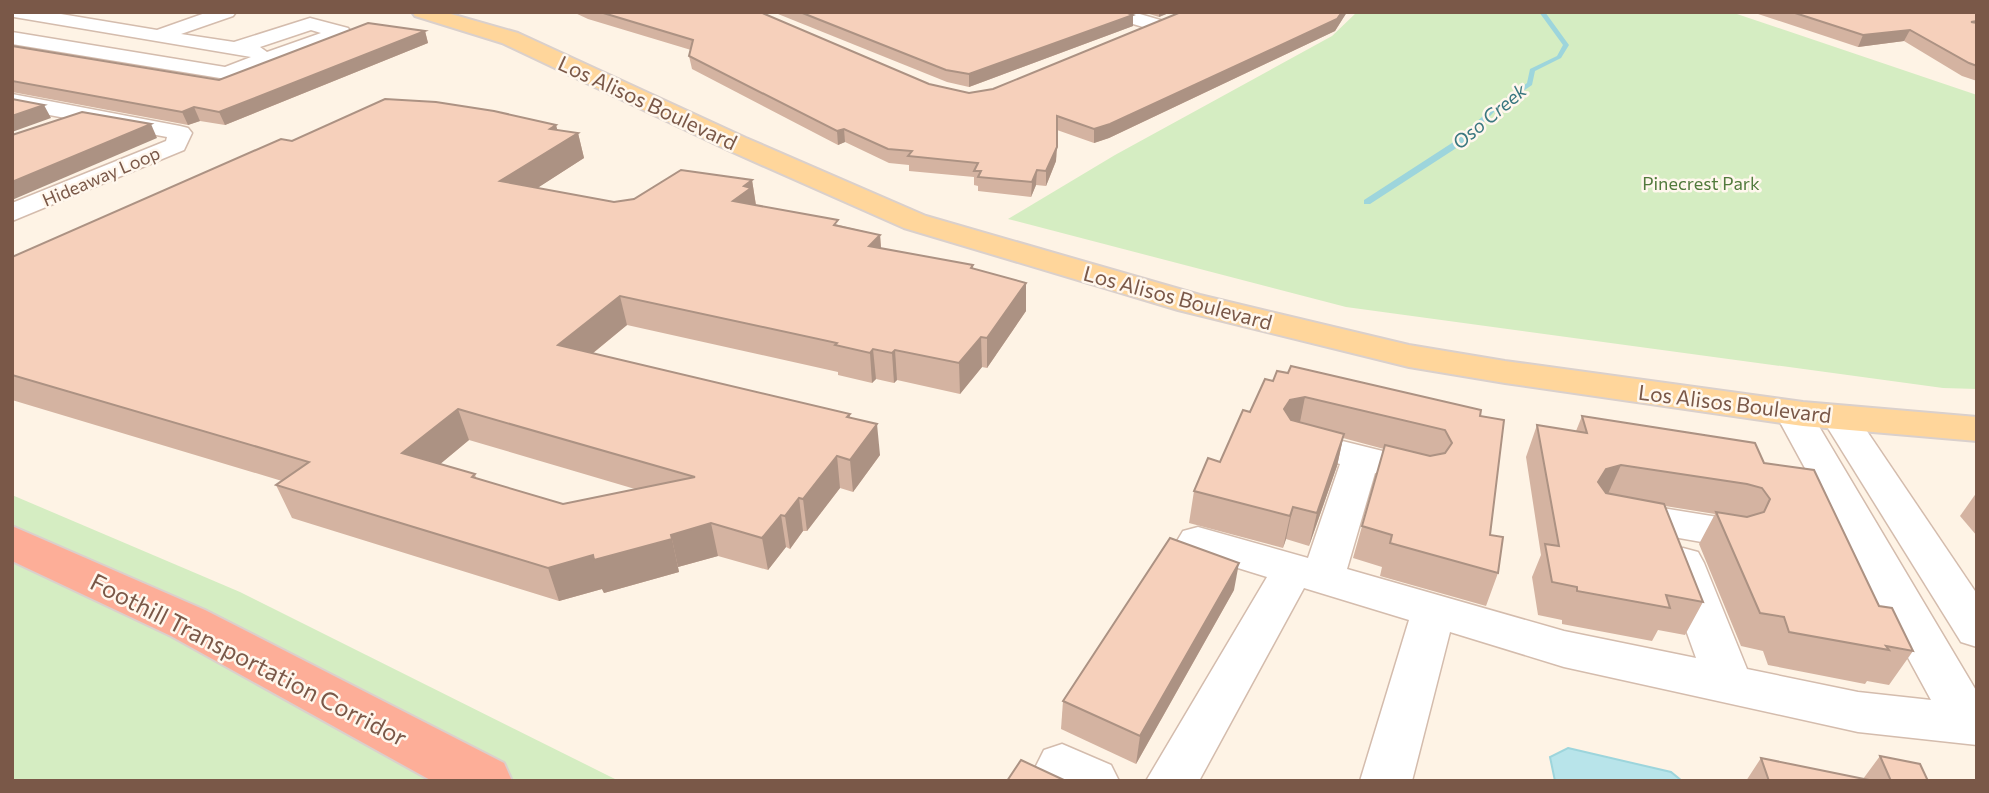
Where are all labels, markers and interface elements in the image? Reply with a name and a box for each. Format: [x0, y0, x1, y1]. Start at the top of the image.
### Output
street label: Los Alisos Boulevard [555, 50, 741, 154]
water label: Oso Creek [1447, 78, 1531, 154]
street label: Hideaway Loop [39, 141, 163, 211]
park label: Pinecrest Park [1642, 172, 1760, 194]
street label: Los Alisos Boulevard [1081, 260, 1275, 334]
street label: Los Alisos Boulevard [1637, 379, 1833, 427]
street label: Foothill Transportation Corridor [86, 566, 412, 752]

